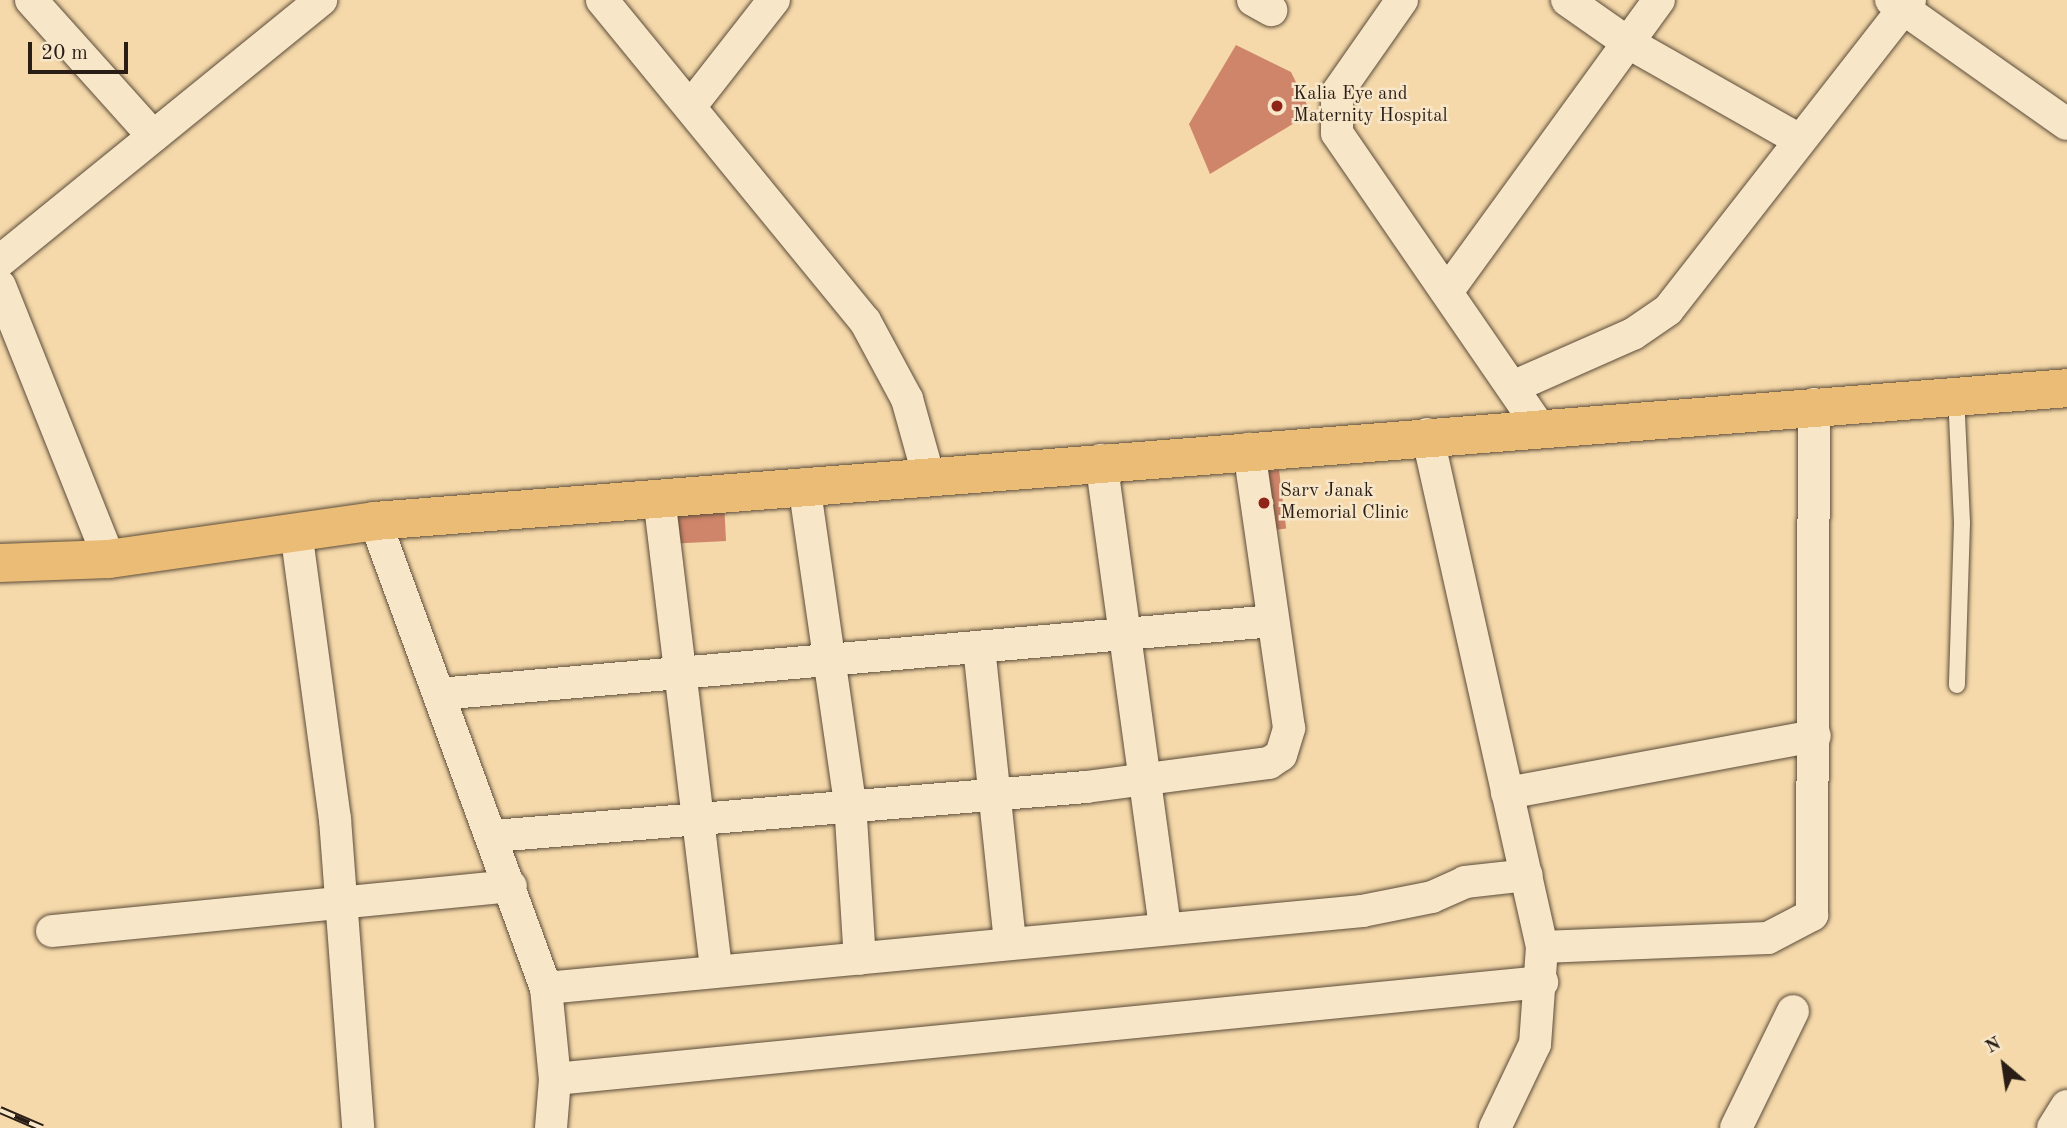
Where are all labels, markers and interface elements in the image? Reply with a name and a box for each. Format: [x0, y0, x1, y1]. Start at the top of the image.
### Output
scale bar [32, 28, 131, 72]
text: 20 m [41, 43, 88, 64]
place label: Kalia Eye and Maternity Hospital [1293, 84, 1448, 128]
marker: Kalia Eye and Maternity Hospital [1267, 96, 1287, 116]
place label: Sarv Janak Memorial Clinic [1280, 481, 1409, 525]
marker: Sarv Janak Memorial Clinic [1254, 493, 1274, 513]
north arrow [1969, 1030, 2039, 1100]
text: N [1983, 1034, 2005, 1058]

